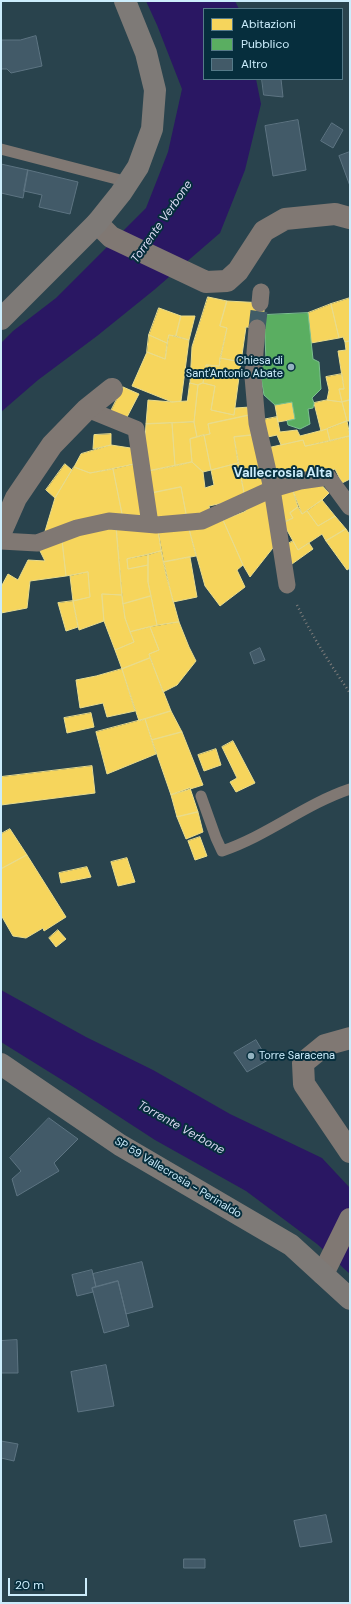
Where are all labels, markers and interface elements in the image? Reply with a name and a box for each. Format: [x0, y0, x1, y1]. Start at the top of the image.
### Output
legend [203, 8, 343, 80]
text: Abitazioni [241, 16, 296, 32]
text: Pubblico [241, 36, 289, 52]
text: Altro [241, 56, 268, 72]
water label: Torrente Verbone [128, 178, 196, 266]
place label: Chiesa di Sant'Antonio Abate [186, 354, 283, 380]
marker: Chiesa di Sant'Antonio Abate [286, 362, 296, 372]
district label: Vallecrosia Alta [234, 466, 332, 482]
place label: Torre Saracena [259, 1049, 335, 1063]
marker: Torre Saracena [246, 1051, 256, 1061]
water label: Torrente Verbone [135, 1098, 227, 1158]
street label: SP 59 Vallecrosia - Perinaldo [112, 1135, 244, 1221]
scale bar [10, 1570, 89, 1596]
text: 20 m [15, 1577, 44, 1593]

